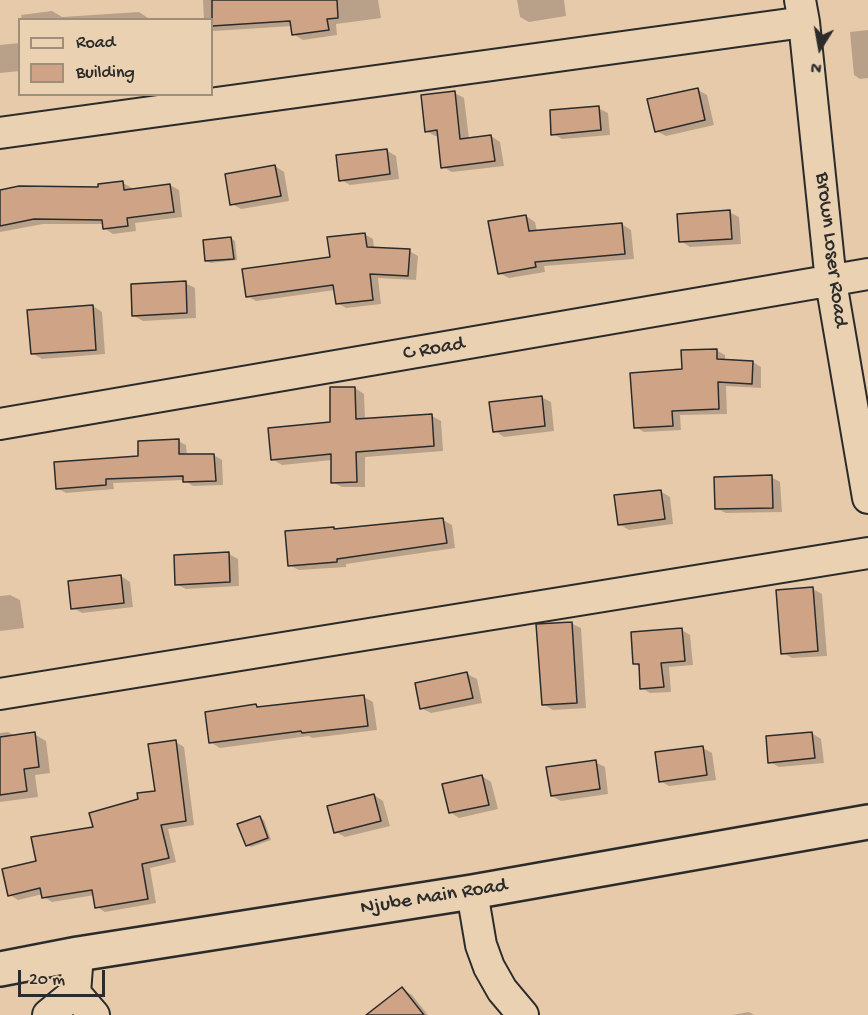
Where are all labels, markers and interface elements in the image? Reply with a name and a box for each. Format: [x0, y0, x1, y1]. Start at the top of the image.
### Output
legend [18, 18, 213, 96]
north arrow [790, 18, 850, 78]
text: Road [76, 33, 115, 54]
text: N [810, 56, 823, 76]
text: Building [76, 63, 135, 84]
street label: Brown Loser Road [808, 171, 852, 329]
street label: C Road [401, 332, 467, 368]
street label: Njube Main Road [359, 874, 509, 922]
scale bar [21, 958, 108, 996]
text: 20 m [29, 970, 65, 991]

